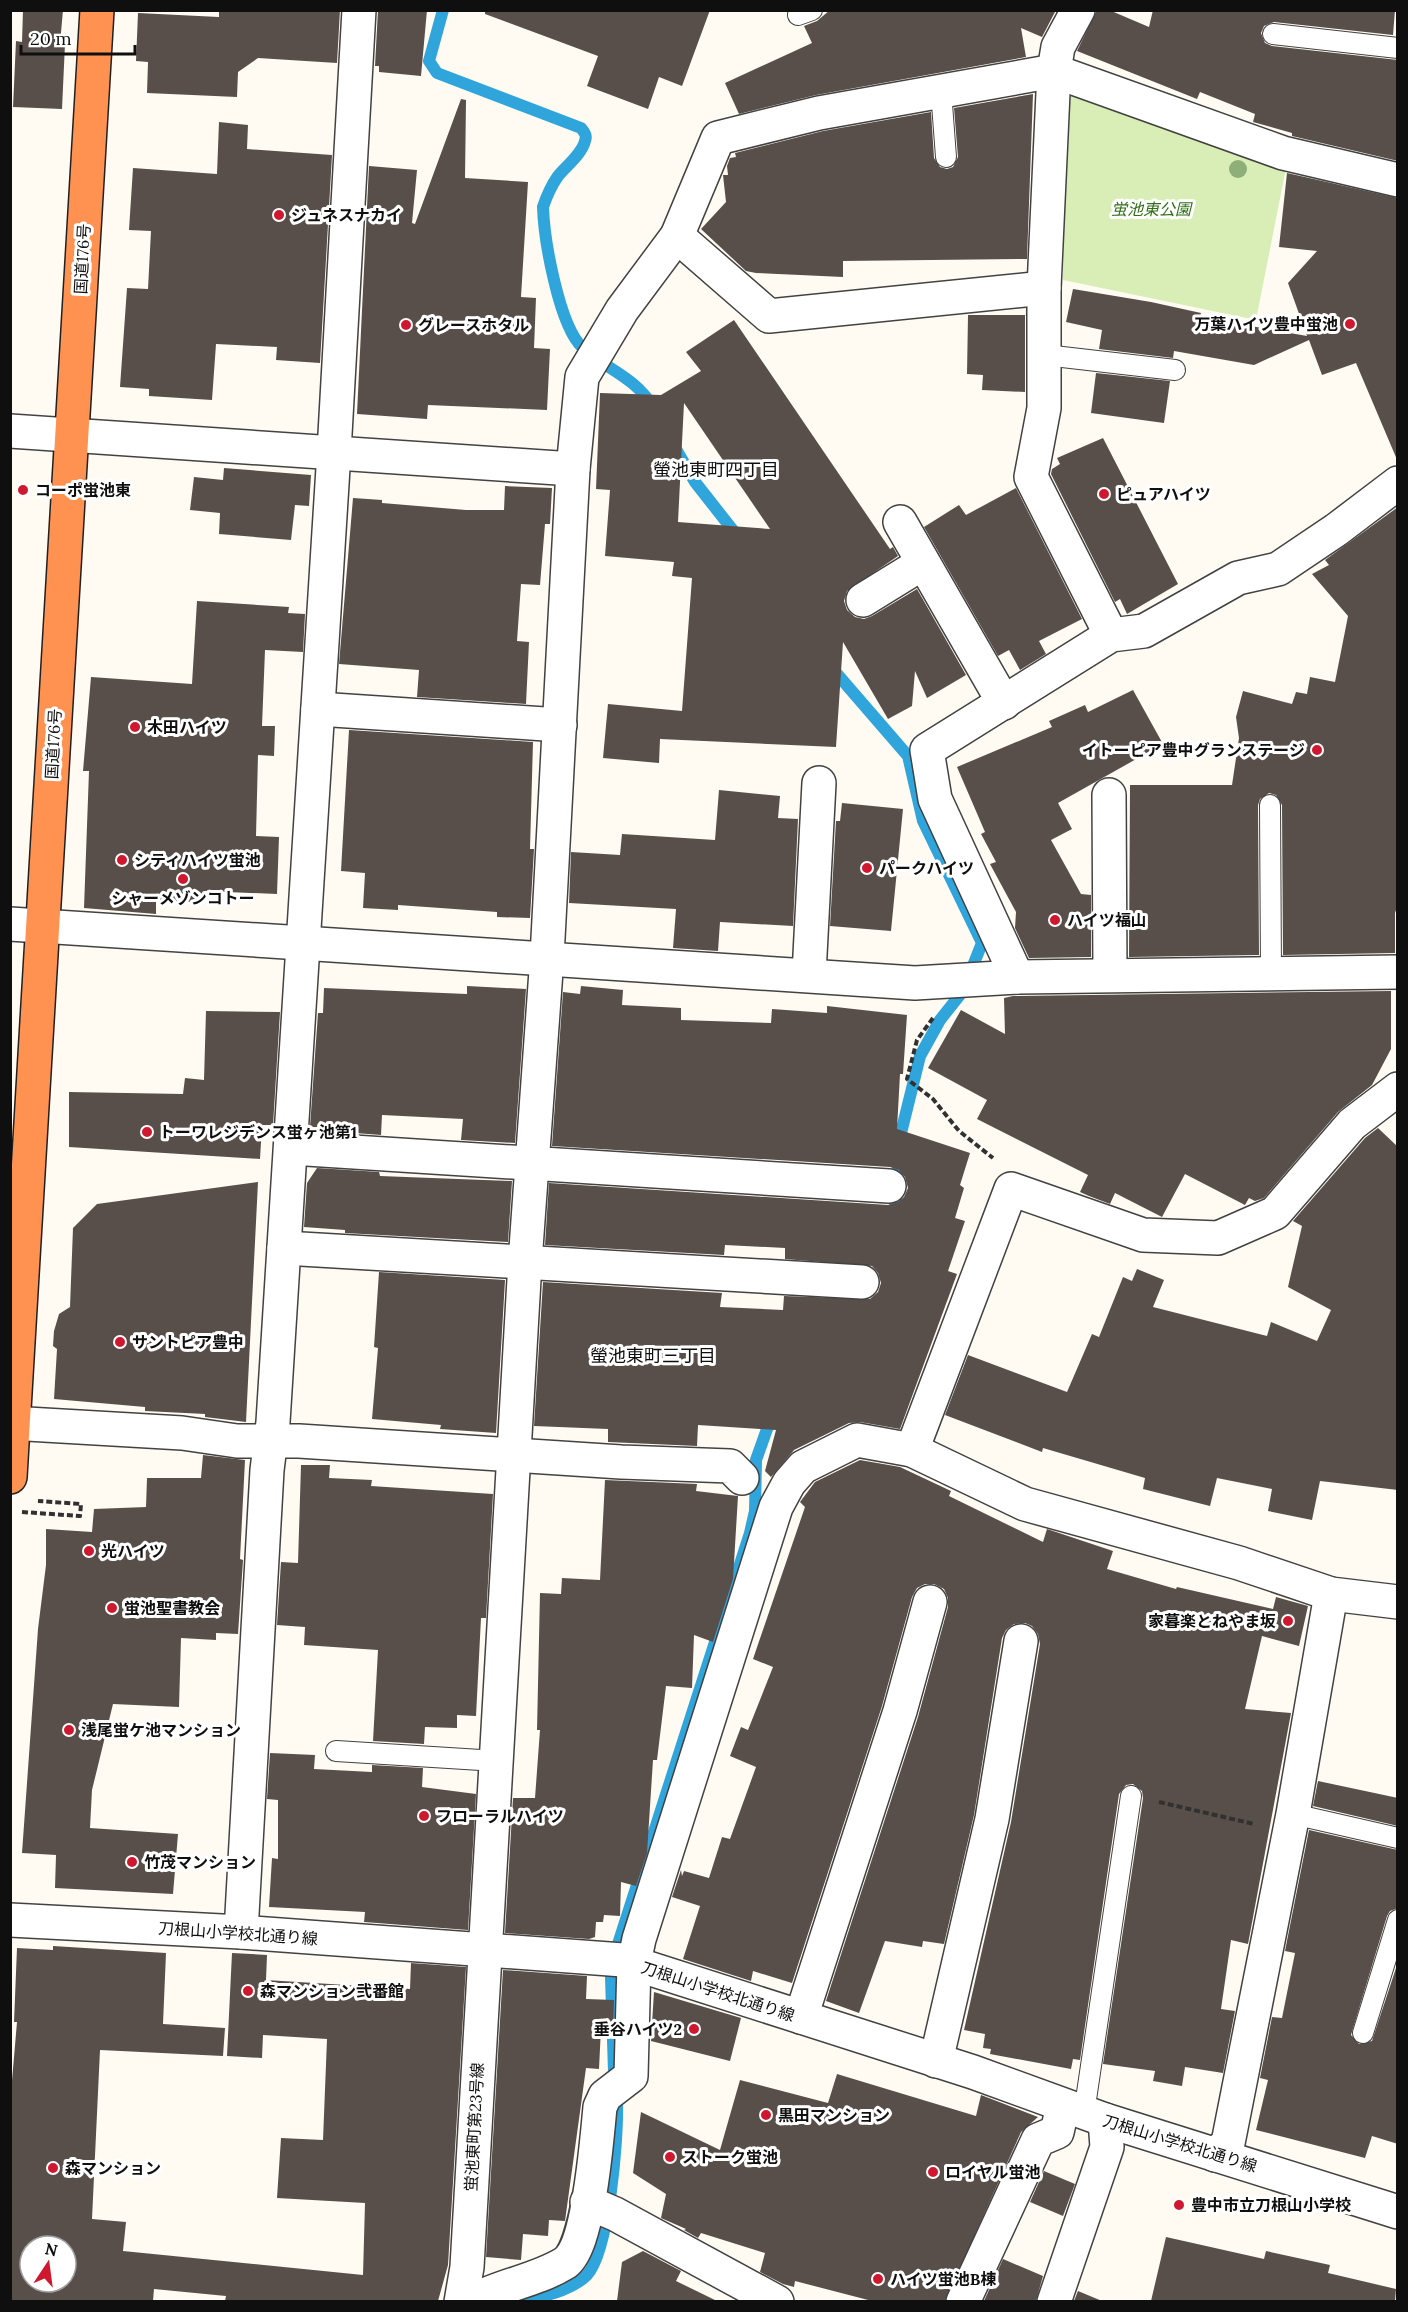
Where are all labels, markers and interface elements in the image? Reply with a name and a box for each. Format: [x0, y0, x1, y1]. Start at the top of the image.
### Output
scale bar [21, 18, 135, 56]
text: 20 m [30, 27, 72, 50]
park label: 蛍池東公園 [1111, 199, 1193, 219]
place label: ジュネスナカイ [291, 205, 402, 225]
marker: ジュネスナカイ [272, 208, 286, 222]
street label: 国道176号 [70, 223, 94, 295]
place label: 万葉ハイツ豊中蛍池 [1194, 314, 1338, 334]
place label: グレースホタル [418, 315, 529, 335]
marker: 万葉ハイツ豊中蛍池 [1343, 317, 1357, 331]
marker: グレースホタル [399, 318, 413, 332]
district label: 螢池東町四丁目 [653, 458, 779, 481]
place label: コーポ蛍池東 [35, 480, 131, 500]
marker: コーポ蛍池東 [16, 483, 30, 497]
place label: ピュアハイツ [1116, 484, 1211, 504]
marker: ピュアハイツ [1097, 487, 1111, 501]
street label: 国道176号 [41, 708, 65, 780]
place label: 木田ハイツ [147, 717, 227, 737]
marker: 木田ハイツ [128, 720, 142, 734]
place label: イトーピア豊中グランステージ [1082, 740, 1305, 760]
marker: イトーピア豊中グランステージ [1310, 743, 1324, 757]
place label: シティハイツ蛍池 [134, 850, 261, 870]
marker: シティハイツ蛍池 [115, 853, 129, 867]
place label: パークハイツ [879, 858, 974, 878]
marker: パークハイツ [860, 861, 874, 875]
marker: シャーメゾンコトー [176, 872, 190, 886]
place label: シャーメゾンコトー [111, 888, 255, 908]
place label: ハイツ福山 [1067, 910, 1147, 930]
marker: ハイツ福山 [1048, 913, 1062, 927]
place label: トーワレジデンス蛍ヶ池第1 [159, 1122, 357, 1142]
marker: トーワレジデンス蛍ヶ池第1 [140, 1125, 154, 1139]
place label: サントピア豊中 [132, 1332, 244, 1352]
marker: サントピア豊中 [113, 1335, 127, 1349]
district label: 螢池東町三丁目 [590, 1344, 716, 1367]
place label: 光ハイツ [101, 1541, 165, 1561]
marker: 光ハイツ [82, 1544, 96, 1558]
place label: 蛍池聖書教会 [124, 1598, 220, 1618]
marker: 蛍池聖書教会 [105, 1601, 119, 1615]
place label: 家暮楽とねやま坂 [1148, 1611, 1276, 1631]
marker: 家暮楽とねやま坂 [1281, 1614, 1295, 1628]
place label: 浅尾蛍ケ池マンション [81, 1720, 241, 1740]
marker: 浅尾蛍ケ池マンション [62, 1723, 76, 1737]
place label: フローラルハイツ [436, 1806, 564, 1826]
marker: フローラルハイツ [417, 1809, 431, 1823]
place label: 竹茂マンション [144, 1852, 256, 1872]
marker: 竹茂マンション [125, 1855, 139, 1869]
street label: 刀根山小学校北通り線 [157, 1917, 319, 1949]
street label: 刀根山小学校北通り線 [639, 1957, 797, 2025]
place label: 森マンション弐番館 [260, 1981, 404, 2001]
marker: 森マンション弐番館 [241, 1984, 255, 1998]
place label: 垂谷ハイツ2 [594, 2019, 682, 2039]
marker: 垂谷ハイツ2 [687, 2022, 701, 2036]
street label: 蛍池東町第23号線 [461, 2062, 487, 2192]
place label: 黒田マンション [778, 2105, 890, 2125]
marker: 黒田マンション [759, 2108, 773, 2122]
street label: 刀根山小学校北通り線 [1101, 2110, 1259, 2176]
place label: ストーク蛍池 [682, 2147, 778, 2167]
marker: ストーク蛍池 [663, 2150, 677, 2164]
place label: 森マンション [65, 2158, 161, 2178]
marker: 森マンション [46, 2161, 60, 2175]
place label: ロイヤル蛍池 [945, 2162, 1041, 2182]
marker: ロイヤル蛍池 [926, 2165, 940, 2179]
place label: 豊中市立刀根山小学校 [1191, 2195, 1351, 2215]
marker: 豊中市立刀根山小学校 [1172, 2198, 1186, 2212]
north arrow [18, 2234, 78, 2294]
text: N [43, 2238, 60, 2261]
place label: ハイツ蛍池B棟 [890, 2269, 996, 2289]
marker: ハイツ蛍池B棟 [871, 2272, 885, 2286]

